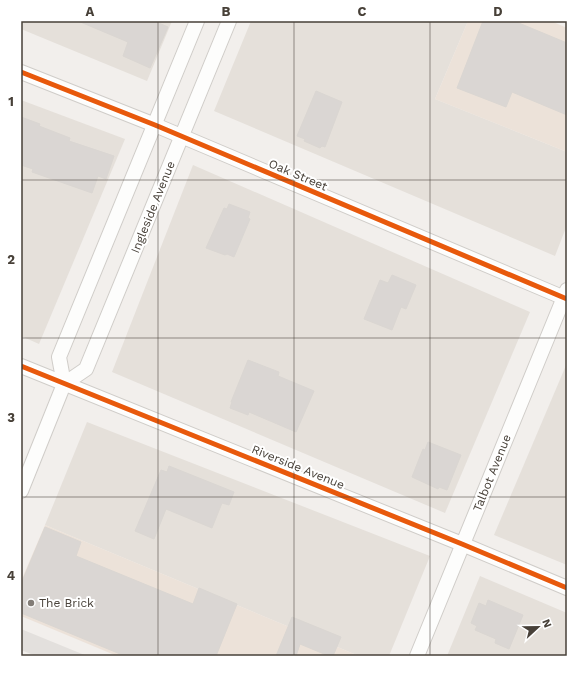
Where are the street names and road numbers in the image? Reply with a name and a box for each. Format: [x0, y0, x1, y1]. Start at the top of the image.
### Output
street label: Oak Street [266, 156, 330, 194]
street label: Ingleside Avenue [128, 159, 178, 255]
street label: Talbot Avenue [470, 432, 514, 514]
street label: Riverside Avenue [250, 442, 347, 492]

